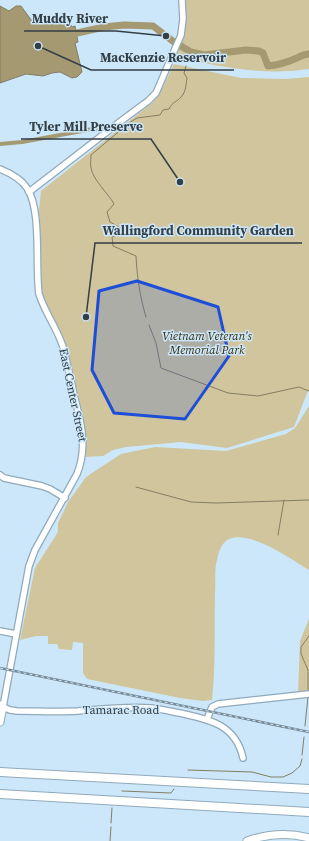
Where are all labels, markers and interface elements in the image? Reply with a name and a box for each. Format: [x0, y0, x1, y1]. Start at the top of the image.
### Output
callout: Muddy River [24, 6, 116, 31]
text: Muddy River [32, 10, 109, 27]
callout: MacKenzie Reservoir [91, 45, 234, 70]
text: MacKenzie Reservoir [100, 49, 227, 66]
callout: Tyler Mill Preserve [21, 114, 151, 139]
text: Tyler Mill Preserve [29, 118, 143, 135]
callout: Wallingford Community Garden [95, 218, 302, 243]
text: Wallingford Community Garden [102, 222, 294, 239]
park label: Vietnam Veteran's Memorial Park [162, 328, 253, 358]
street label: East Center Street [55, 347, 91, 443]
street label: Tamarac Road [83, 702, 159, 718]

